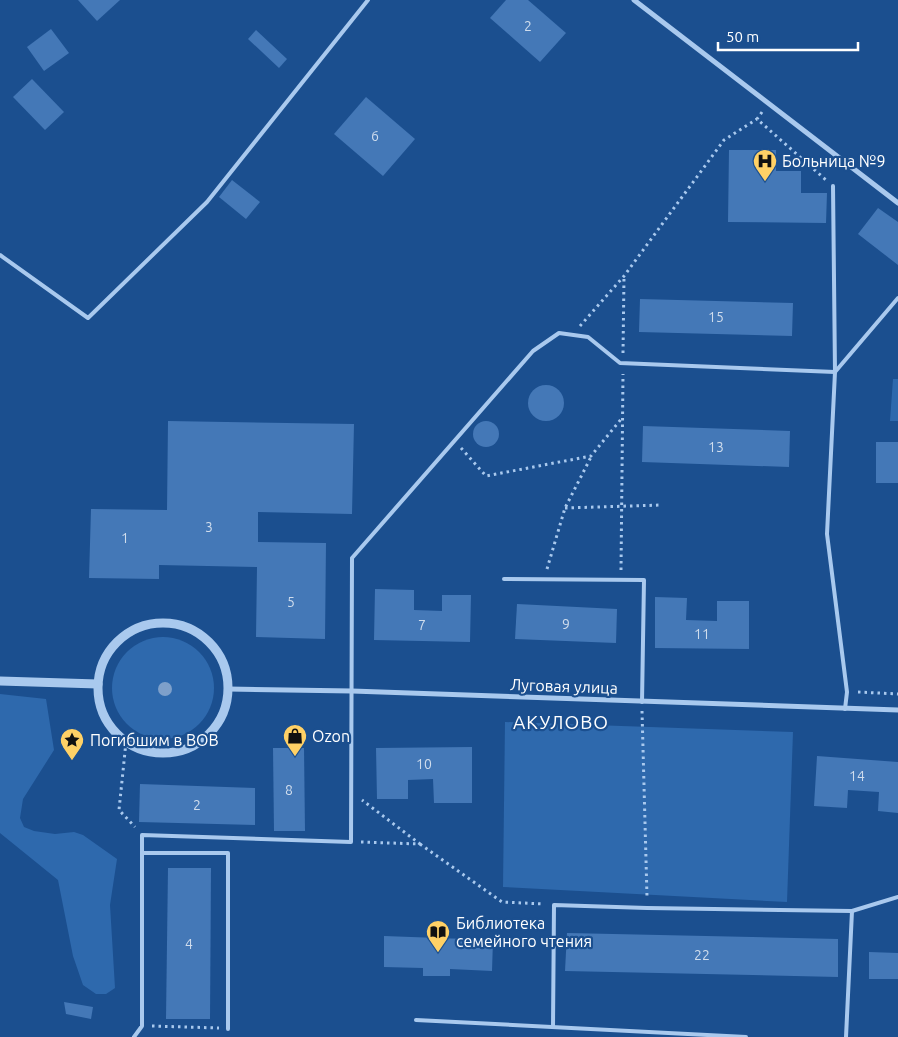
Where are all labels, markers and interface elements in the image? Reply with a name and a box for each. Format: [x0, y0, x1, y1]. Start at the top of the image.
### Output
house number: 2 [524, 18, 532, 34]
scale bar [718, 20, 858, 52]
text: 50 m [726, 28, 759, 45]
house number: 6 [371, 128, 379, 144]
hospital icon: Больница №9 [752, 148, 778, 182]
place label: Больница №9 [782, 152, 886, 170]
house number: 15 [708, 309, 724, 325]
house number: 13 [708, 439, 724, 455]
house number: 3 [205, 519, 213, 535]
house number: 1 [121, 530, 129, 546]
house number: 5 [287, 594, 295, 610]
house number: 9 [562, 616, 570, 632]
house number: 7 [418, 617, 426, 633]
house number: 11 [694, 626, 710, 642]
street label: Луговая улица [510, 675, 618, 697]
district label: АКУЛОВО [513, 711, 609, 733]
shop icon: Ozon [282, 723, 308, 757]
place icon: Погибшим в ВОВ [59, 727, 85, 761]
place label: Ozon [312, 727, 350, 745]
place label: Погибшим в ВОВ [90, 731, 219, 749]
house number: 10 [416, 756, 432, 772]
house number: 14 [849, 768, 865, 784]
house number: 8 [285, 782, 293, 798]
house number: 2 [193, 797, 201, 813]
place label: Библиотека семейного чтения [456, 914, 592, 950]
library icon: Библиотека семейного чтения [425, 919, 451, 953]
house number: 4 [185, 936, 193, 952]
house number: 22 [694, 947, 710, 963]

